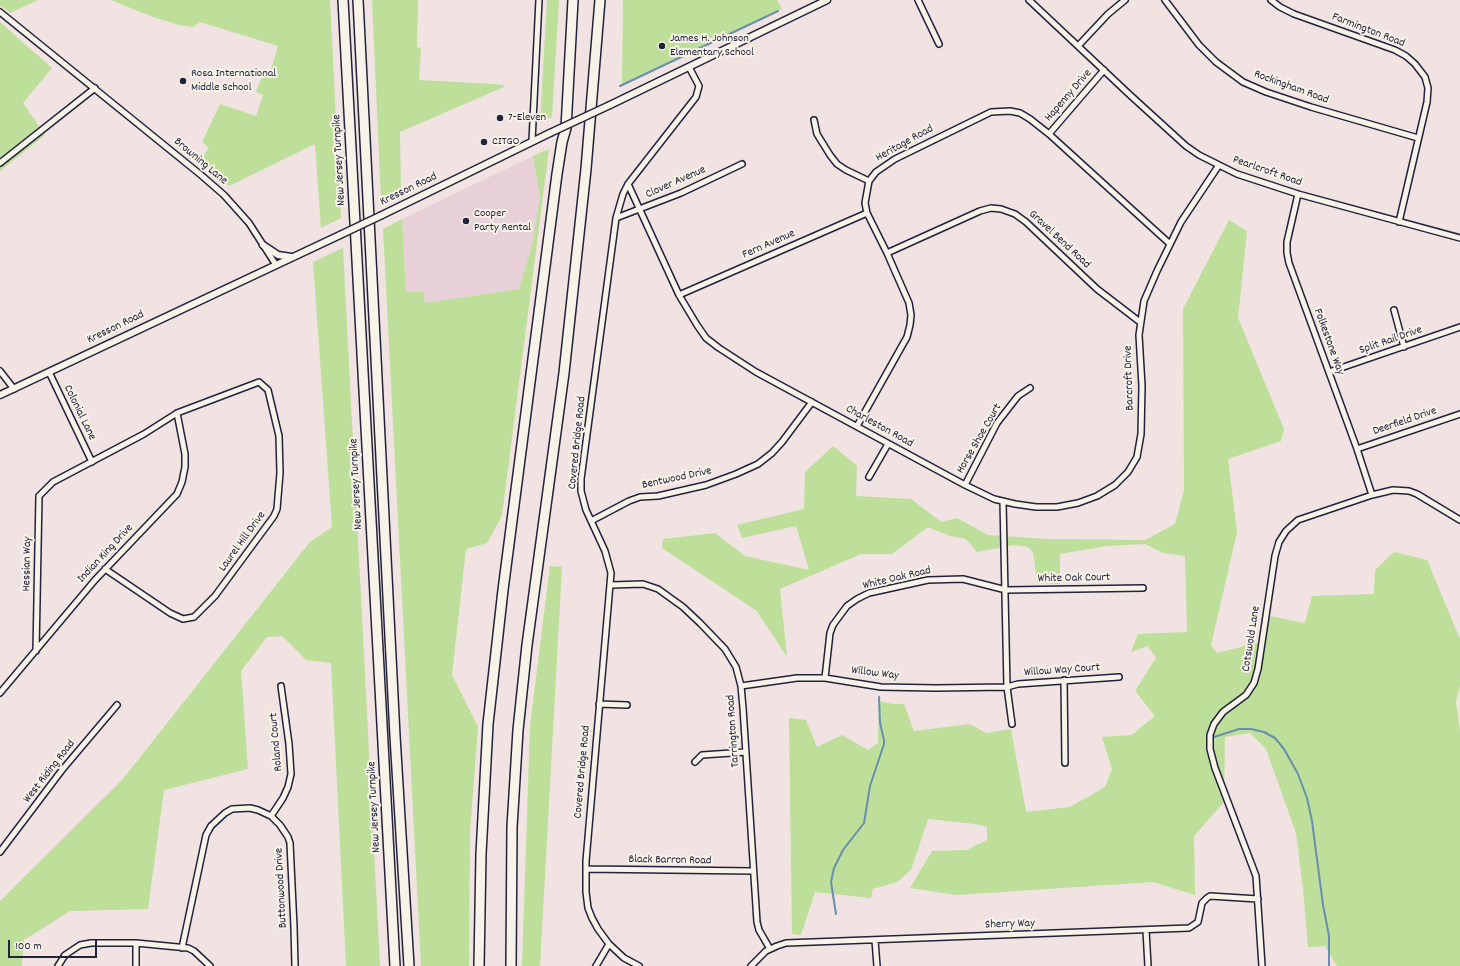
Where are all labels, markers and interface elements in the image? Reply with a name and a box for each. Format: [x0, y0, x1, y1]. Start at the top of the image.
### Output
street label: Farmington Road [1329, 10, 1407, 52]
place label: James H. Johnson Elementary School [670, 32, 754, 60]
marker: James H. Johnson Elementary School [657, 41, 667, 51]
place label: Rosa International Middle School [191, 67, 276, 95]
street label: Hapenny Drive [1042, 67, 1096, 125]
street label: Rockingham Road [1252, 68, 1330, 108]
marker: Rosa International Middle School [178, 76, 188, 86]
place label: 7-Eleven [508, 111, 546, 125]
marker: 7-Eleven [495, 113, 505, 123]
street label: New Jersey Turnpike [330, 114, 350, 206]
street label: Heritage Road [874, 122, 936, 166]
street label: Browning Lane [170, 135, 230, 189]
place label: CITGO [492, 135, 519, 149]
marker: CITGO [479, 137, 489, 147]
street label: Pearlcroft Road [1231, 153, 1303, 191]
street label: Clover Avenue [644, 163, 708, 203]
street label: Kresson Road [378, 170, 440, 210]
place label: Cooper Party Rental [474, 207, 531, 235]
street label: Gravel Bend Road [1025, 208, 1093, 272]
marker: Cooper Party Rental [461, 216, 471, 226]
street label: Fern Avenue [740, 227, 798, 263]
street label: Folkestone Way [1309, 307, 1347, 377]
street label: Kresson Road [85, 308, 147, 348]
street label: Split Rail Drive [1358, 324, 1424, 358]
street label: Barcroft Drive [1122, 345, 1138, 411]
street label: Colonial Lane [59, 383, 99, 443]
street label: Covered Bridge Road [566, 396, 590, 490]
street label: Horse Shoe Court [954, 401, 1006, 477]
street label: Charleston Road [843, 402, 915, 452]
street label: Deerfield Drive [1371, 404, 1439, 440]
street label: New Jersey Turnpike [347, 438, 367, 530]
street label: Bentwood Drive [641, 465, 713, 493]
street label: Laurel Hill Drive [216, 509, 270, 575]
street label: Indian King Drive [75, 522, 137, 586]
street label: Hessian Way [20, 536, 36, 592]
street label: White Oak Road [861, 564, 933, 594]
street label: White Oak Court [1038, 571, 1110, 587]
street label: Cotswold Lane [1240, 605, 1264, 673]
street label: Willow Way Court [1024, 661, 1100, 681]
street label: Willow Way [850, 664, 900, 684]
street label: Tarrington Road [724, 694, 744, 768]
street label: Roland Court [267, 712, 287, 772]
street label: Covered Bridge Road [572, 725, 594, 819]
street label: West Riding Road [21, 738, 79, 806]
street label: New Jersey Turnpike [365, 761, 385, 853]
street label: Buttonwood Drive [273, 847, 291, 929]
street label: Black Barron Road [628, 853, 712, 869]
street label: Sherry Way [985, 917, 1035, 933]
scale bar [10, 932, 99, 958]
text: 100 m [15, 938, 42, 955]

